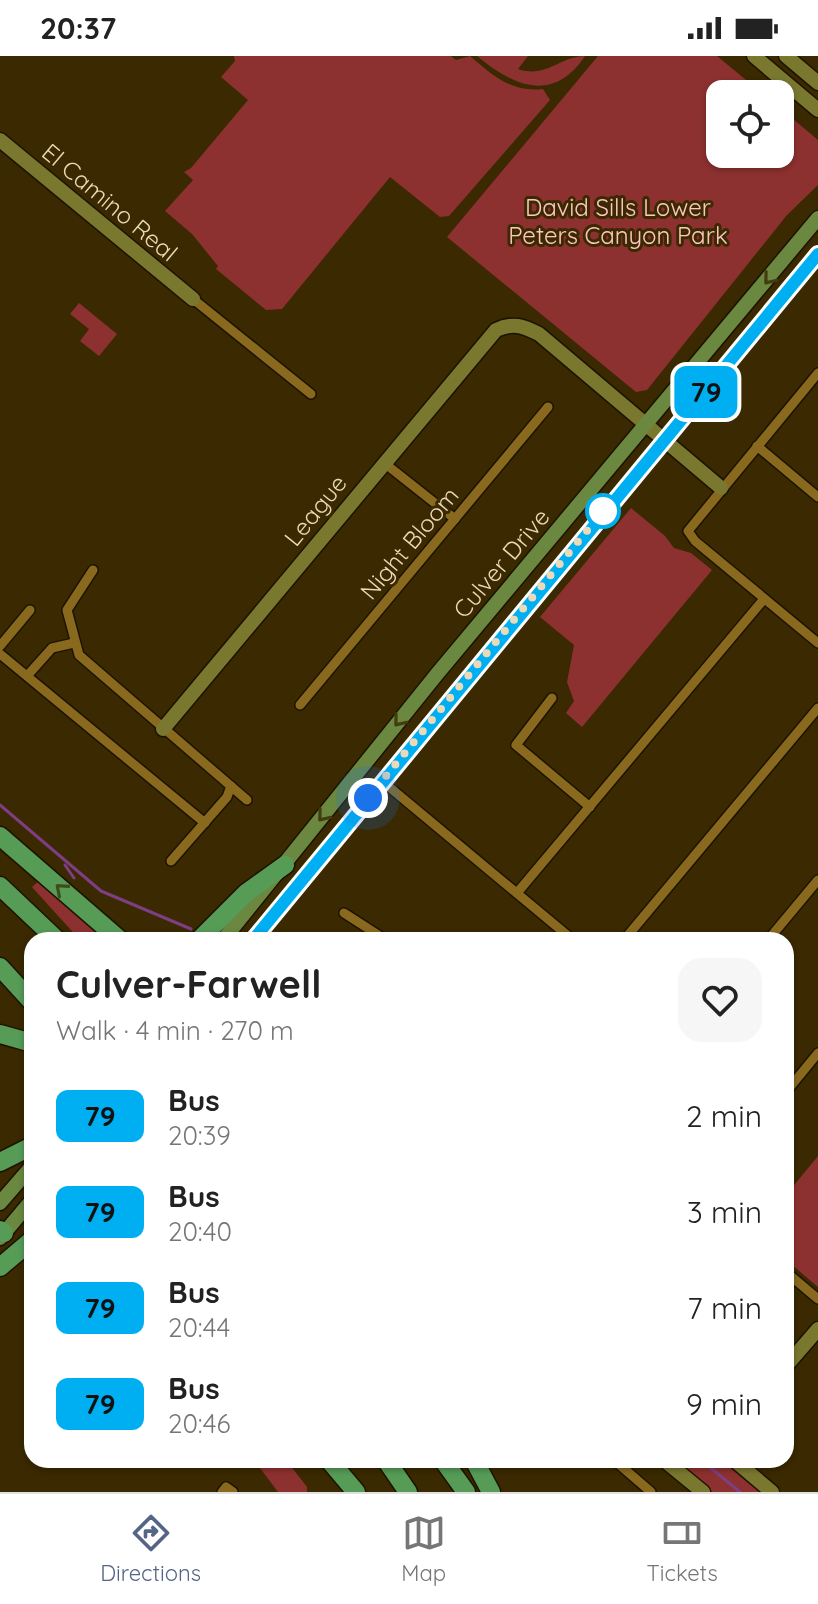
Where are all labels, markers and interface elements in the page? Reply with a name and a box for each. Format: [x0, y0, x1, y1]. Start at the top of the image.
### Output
text: 20:37 [40, 9, 116, 47]
map controls [706, 80, 794, 168]
button: locate [706, 80, 794, 168]
street label: El Camino Real [36, 137, 184, 267]
park label: David Sills Lower Peters Canyon Park [508, 192, 728, 250]
one-way arrow [764, 270, 779, 284]
line badge: 79 [670, 366, 742, 418]
text: 79 [690, 374, 722, 409]
street label: League [277, 468, 353, 552]
street label: Night Bloom [353, 481, 465, 605]
unlabelled marker [586, 494, 620, 528]
street label: Culver Drive [446, 502, 556, 624]
one-way arrow [395, 712, 409, 727]
your location [348, 778, 388, 818]
one-way arrow [319, 807, 333, 822]
one-way arrow [55, 884, 70, 899]
button: heart [678, 958, 762, 1042]
text: Culver-Farwell [56, 960, 322, 1008]
text: Walk · 4 min · 270 m [56, 1014, 294, 1047]
text: Bus [168, 1081, 220, 1119]
text: 2 min [686, 1097, 762, 1135]
text: 79 [84, 1098, 116, 1133]
text: 20:39 [168, 1119, 231, 1152]
text: Bus [168, 1177, 220, 1215]
text: 3 min [687, 1193, 762, 1231]
text: 79 [84, 1194, 116, 1229]
text: 20:40 [168, 1215, 232, 1248]
text: Bus [168, 1273, 220, 1311]
text: 7 min [687, 1289, 762, 1327]
text: 79 [84, 1290, 116, 1325]
text: 20:44 [168, 1311, 230, 1344]
text: Bus [168, 1369, 220, 1407]
text: 9 min [686, 1385, 762, 1423]
text: 79 [84, 1386, 116, 1421]
text: 20:46 [168, 1407, 230, 1440]
tab: Directions [100, 1511, 201, 1587]
tab: Map [401, 1511, 446, 1587]
tab: Tickets [647, 1511, 718, 1587]

